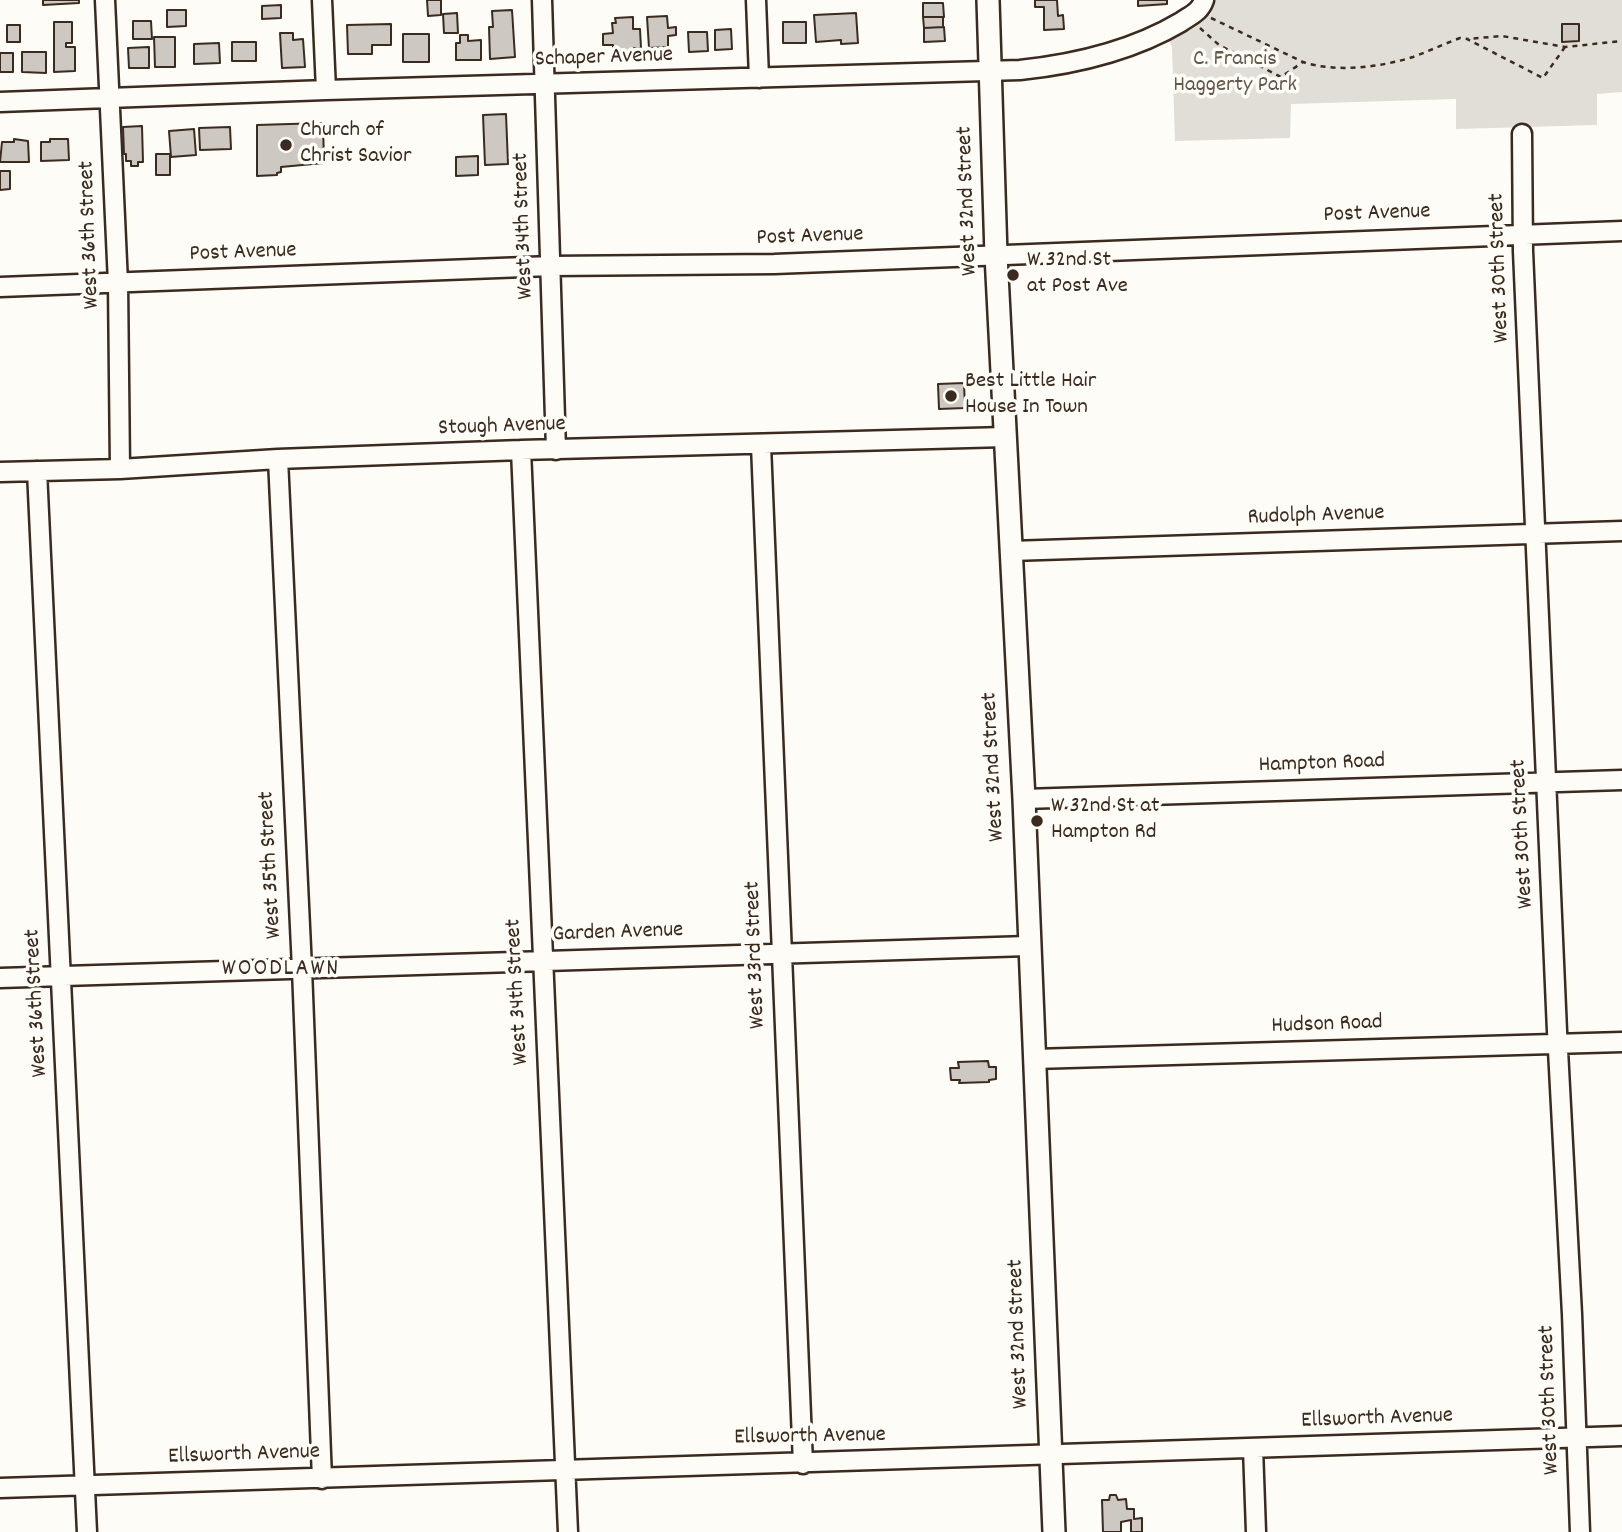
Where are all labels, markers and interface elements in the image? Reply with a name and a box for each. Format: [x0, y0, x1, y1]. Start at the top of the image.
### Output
street label: Schaper Avenue [534, 43, 674, 75]
park label: C. Francis Haggerty Park [1173, 47, 1297, 101]
place label: Church of Christ Savior [300, 118, 412, 172]
street label: West 32nd Street [953, 126, 985, 276]
marker: Church of Christ Savior [278, 137, 294, 153]
street label: West 34th Street [509, 152, 541, 300]
street label: West 36th Street [75, 160, 107, 310]
street label: West 30th Street [1485, 193, 1517, 343]
street label: Post Avenue [1323, 199, 1431, 231]
street label: Post Avenue [756, 222, 864, 254]
street label: Post Avenue [189, 238, 297, 270]
place label: W 32nd St at Post Ave [1027, 248, 1128, 302]
marker: W 32nd St at Post Ave [1005, 267, 1021, 283]
place label: Best Little Hair House In Town [965, 369, 1096, 423]
marker: Best Little Hair House In Town [943, 388, 959, 404]
street label: Stough Avenue [438, 412, 566, 444]
street label: Rudolph Avenue [1247, 501, 1385, 533]
street label: West 32nd Street [977, 692, 1013, 842]
street label: Hampton Road [1258, 749, 1386, 781]
street label: West 30th Street [1506, 759, 1542, 909]
street label: West 35th Street [254, 790, 290, 940]
place label: W 32nd St at Hampton Rd [1051, 794, 1160, 848]
marker: W 32nd St at Hampton Rd [1029, 813, 1045, 829]
street label: West 33rd Street [741, 881, 773, 1029]
street label: West 34th Street [501, 918, 537, 1066]
street label: Garden Avenue [552, 918, 684, 950]
street label: West 36th Street [20, 928, 56, 1078]
district label: WOODLAWN [223, 957, 339, 985]
street label: Hudson Road [1271, 1010, 1383, 1042]
street label: West 32nd Street [1004, 1259, 1036, 1409]
street label: West 30th Street [1535, 1325, 1567, 1475]
street label: Ellsworth Avenue [1301, 1404, 1453, 1436]
street label: Ellsworth Avenue [734, 1423, 886, 1453]
street label: Ellsworth Avenue [168, 1440, 320, 1472]

